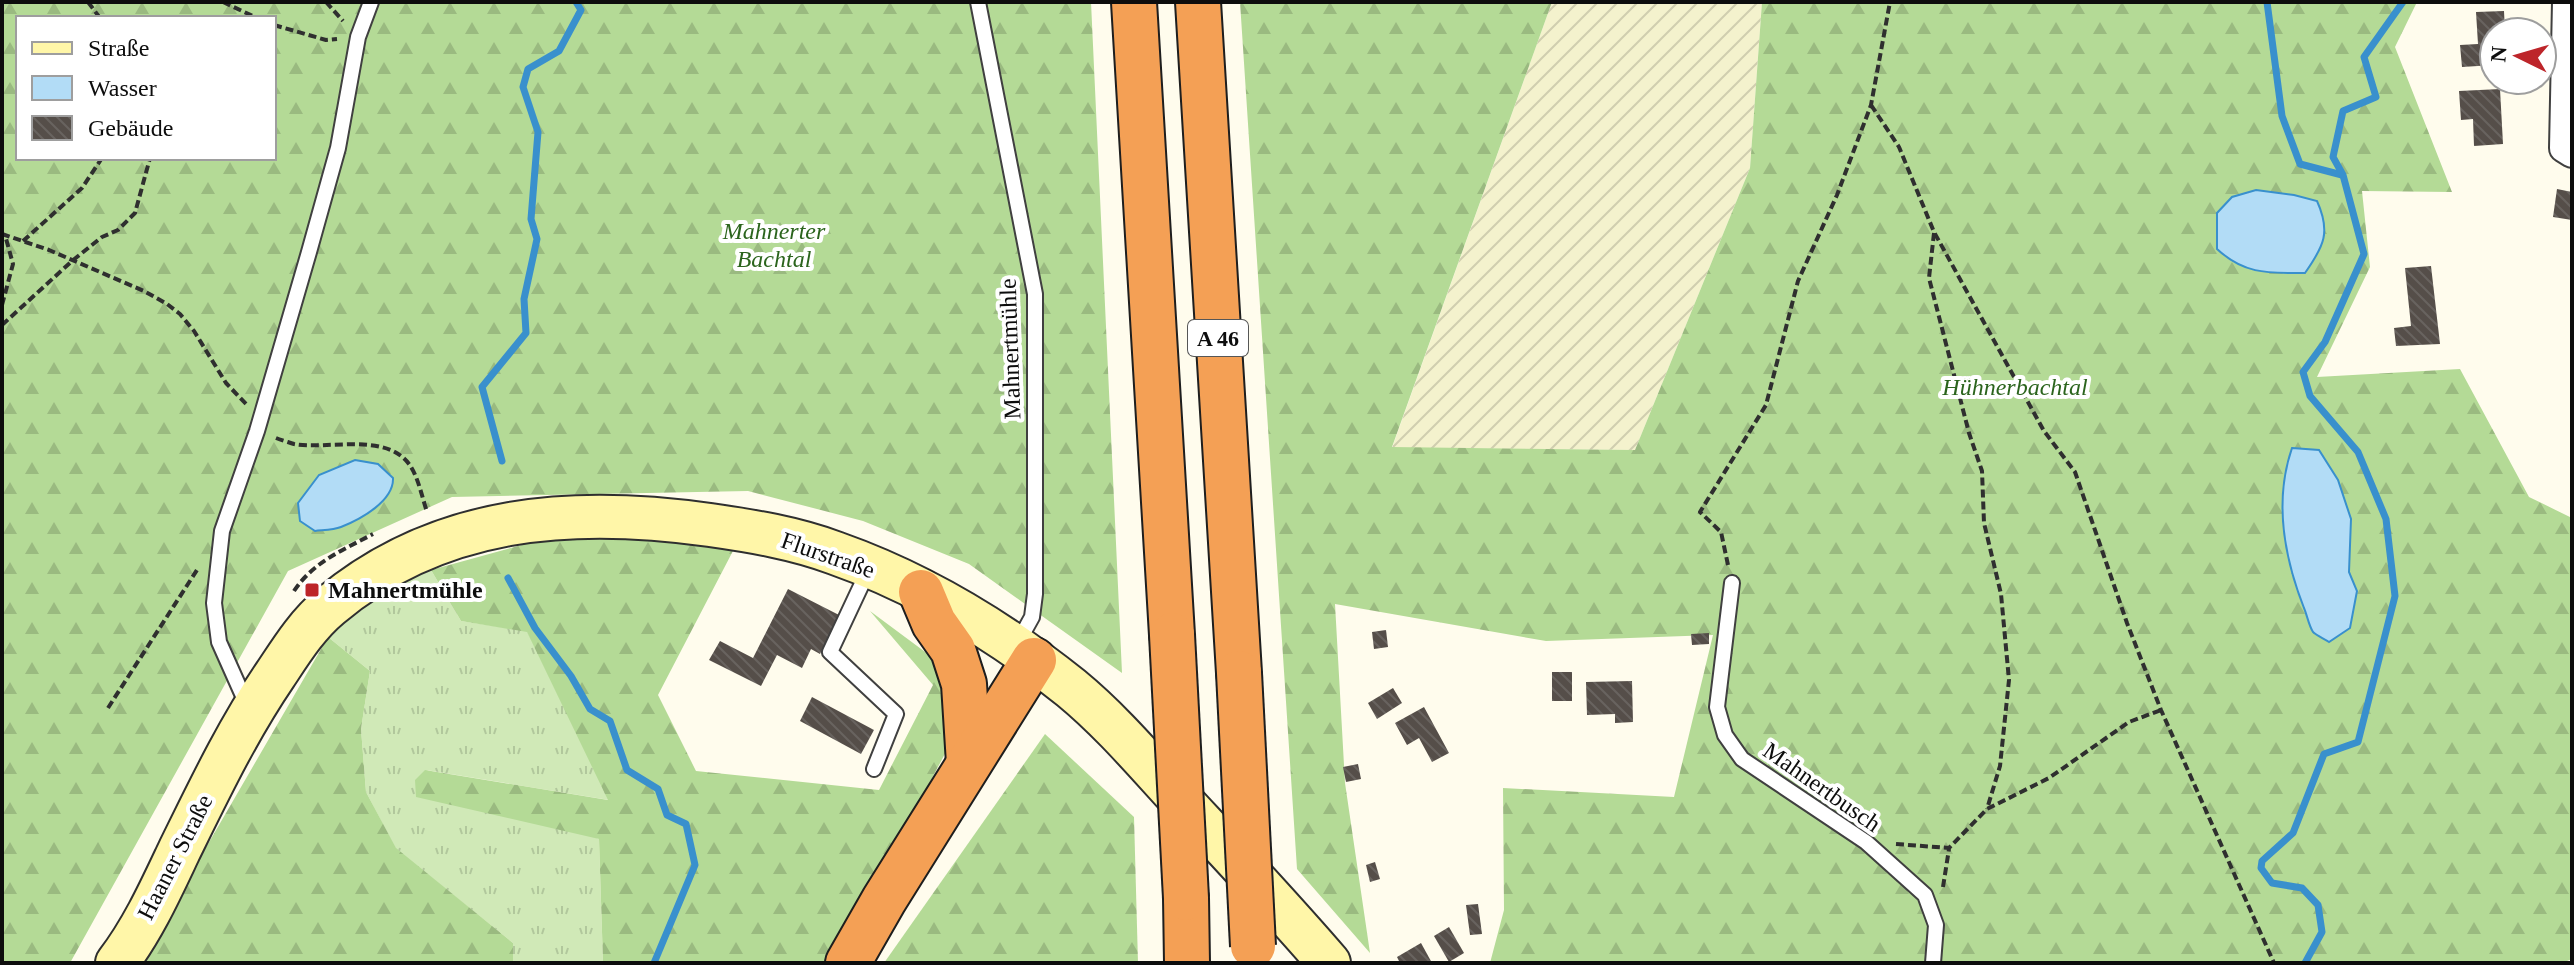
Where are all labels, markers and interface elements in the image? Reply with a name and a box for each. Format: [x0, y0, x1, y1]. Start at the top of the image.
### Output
legend [16, 16, 276, 160]
north arrow [2478, 16, 2558, 96]
text: Straße [88, 35, 149, 61]
text: N [2485, 45, 2512, 63]
text: Wasser [88, 75, 157, 101]
text: Gebäude [88, 115, 173, 141]
park label: Mahnerter Bachtal [722, 218, 826, 272]
street label: Mahnertmühle [995, 278, 1025, 420]
road number: A 46 [1188, 320, 1248, 356]
park label: Hühnerbachtal [1941, 374, 2088, 400]
street label: Flurstraße [778, 527, 878, 583]
place label: Mahnertmühle [328, 577, 483, 603]
marker: Mahnertmühle [303, 581, 321, 599]
street label: Mahnertbusch [1758, 737, 1886, 837]
street label: Haaner Straße [132, 790, 218, 924]

